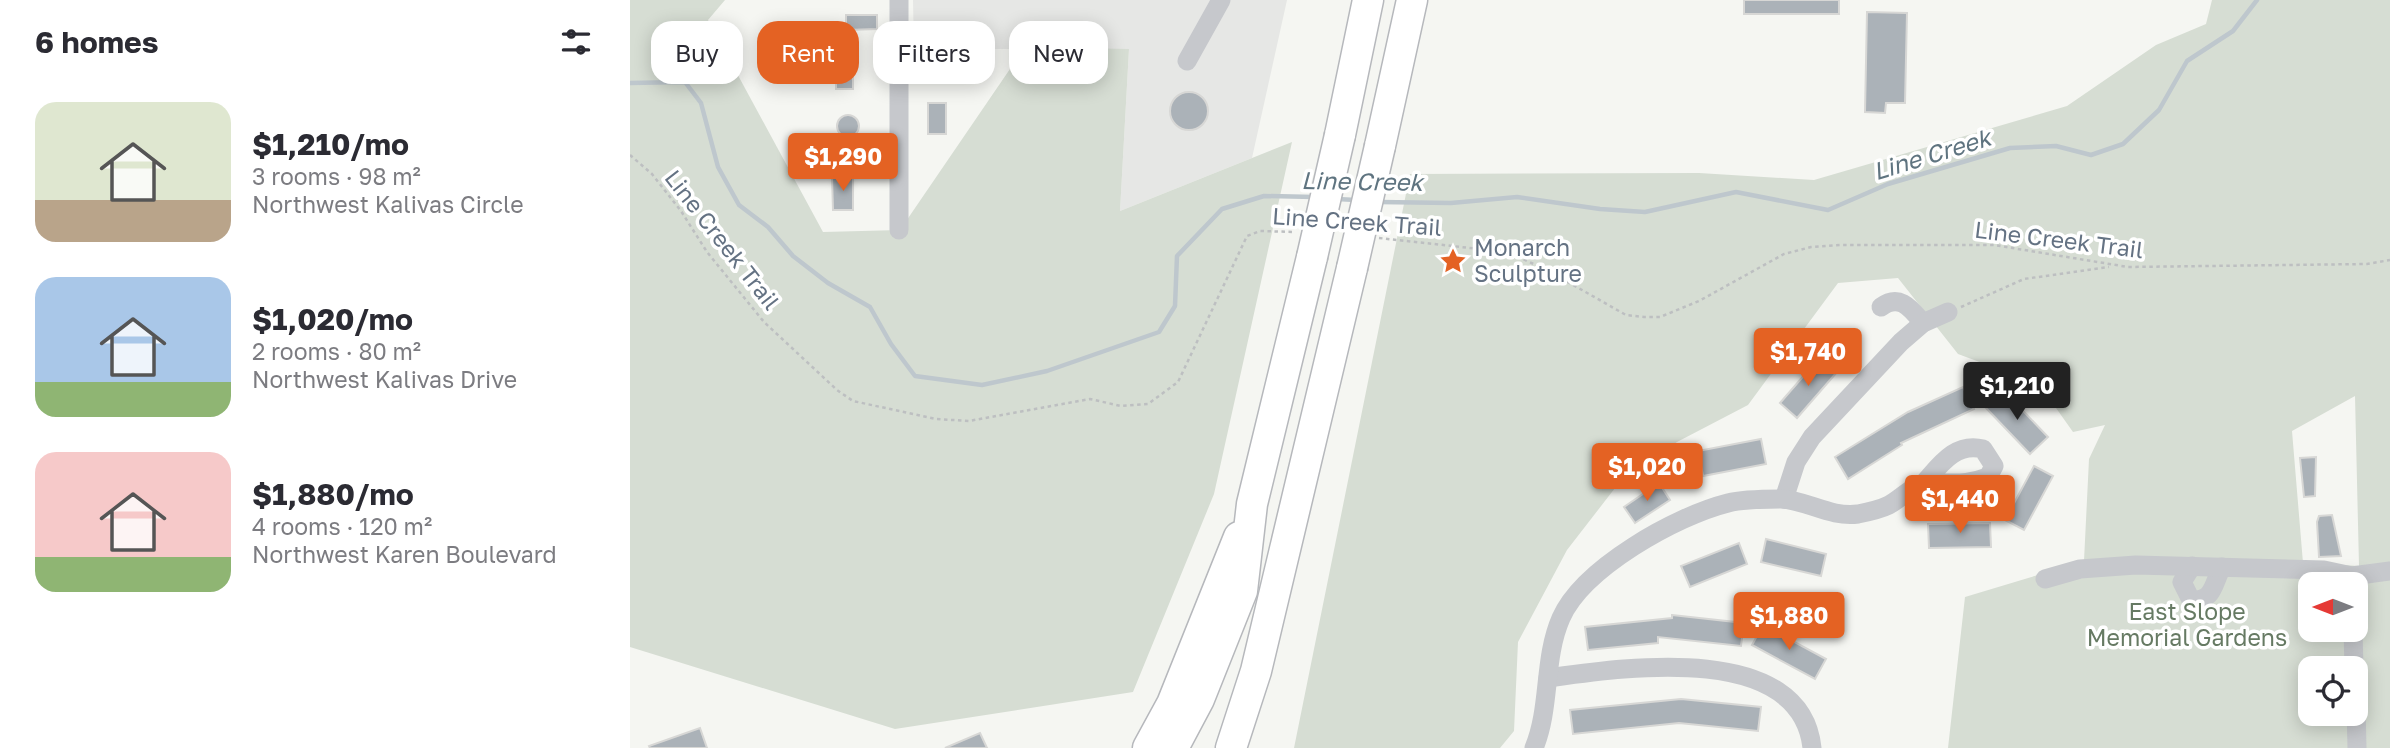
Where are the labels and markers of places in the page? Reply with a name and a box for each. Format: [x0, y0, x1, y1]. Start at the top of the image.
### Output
pin: $1,290 [786, 134, 900, 193]
place label: Monarch Sculpture [1474, 233, 1582, 287]
place icon: Monarch Sculpture [1438, 246, 1468, 276]
pin: $1,740 [1751, 328, 1865, 388]
pin: $1,210 [1960, 362, 2074, 422]
pin: $1,020 [1590, 444, 1704, 503]
pin: $1,440 [1903, 476, 2017, 535]
pin: $1,880 [1732, 592, 1846, 652]

